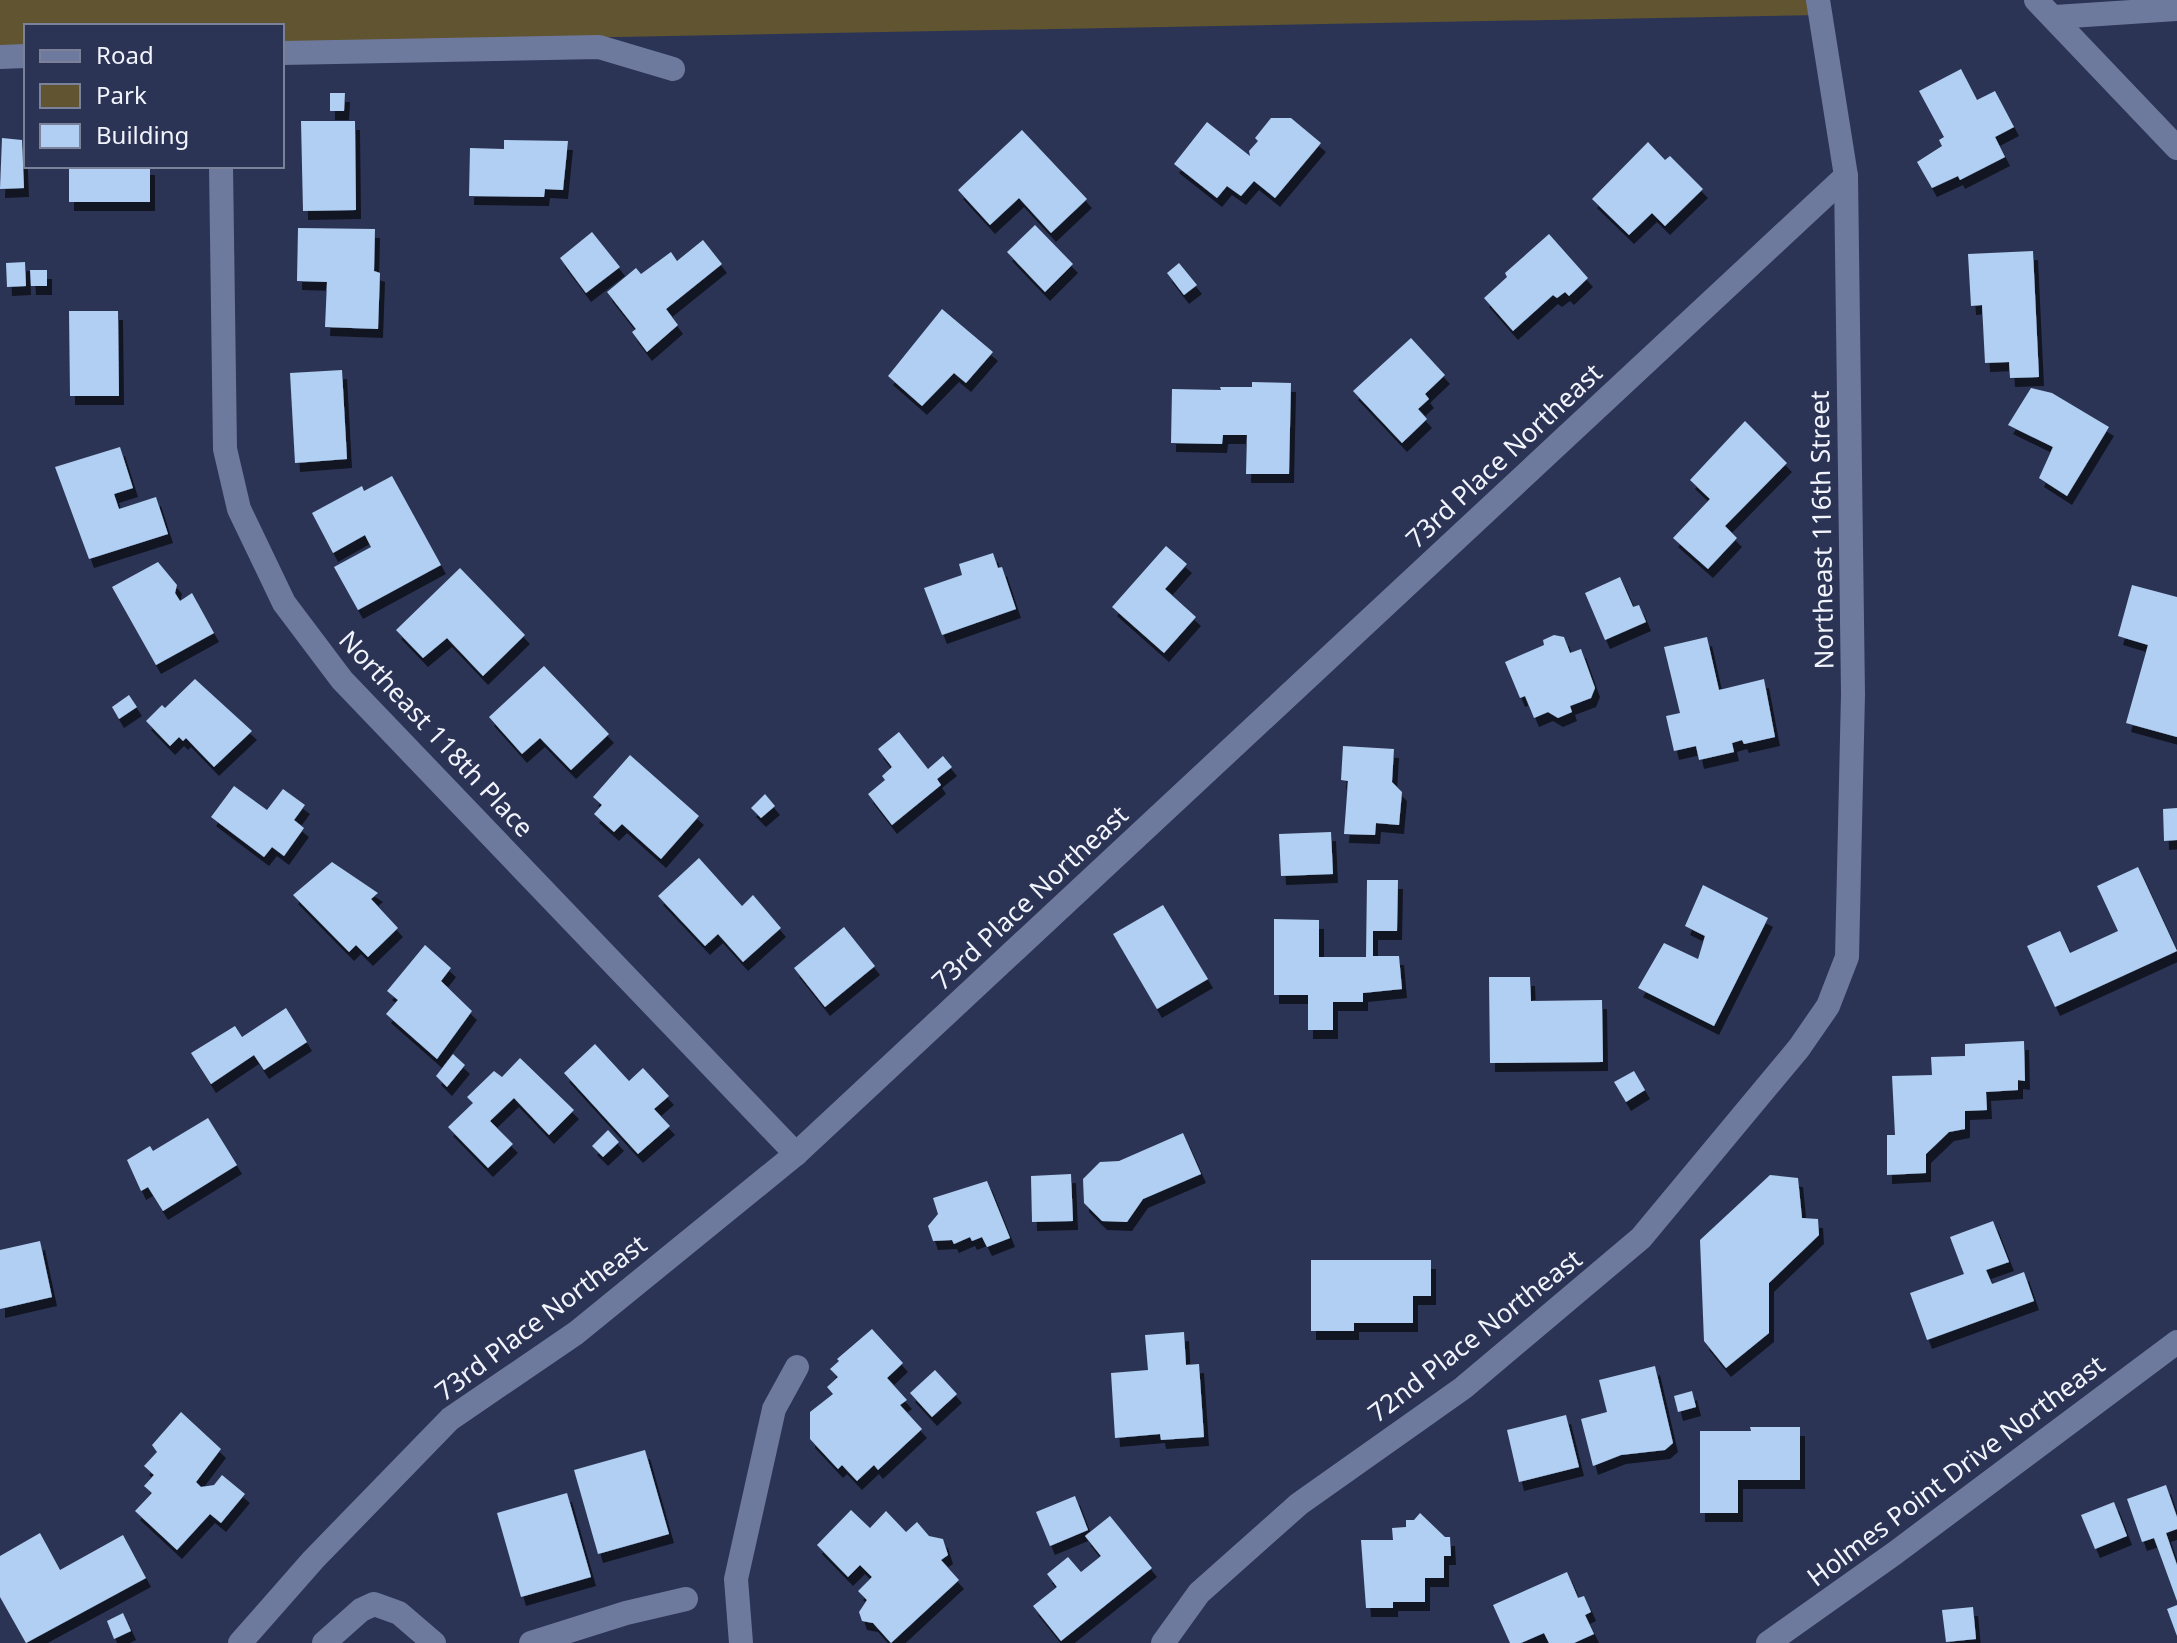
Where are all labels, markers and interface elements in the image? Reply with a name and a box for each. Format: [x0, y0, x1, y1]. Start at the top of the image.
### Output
legend [24, 24, 284, 168]
text: Road [96, 38, 154, 71]
text: Park [96, 78, 147, 111]
text: Building [96, 118, 189, 151]
street label: 73rd Place Northeast [1397, 355, 1609, 556]
street label: Northeast 116th Street [1801, 390, 1841, 670]
street label: Northeast 118th Place [331, 622, 542, 845]
street label: 73rd Place Northeast [923, 797, 1135, 998]
street label: 73rd Place Northeast [427, 1226, 654, 1409]
street label: 72nd Place Northeast [1360, 1240, 1589, 1430]
street label: Holmes Point Drive Northeast [1799, 1346, 2112, 1594]

